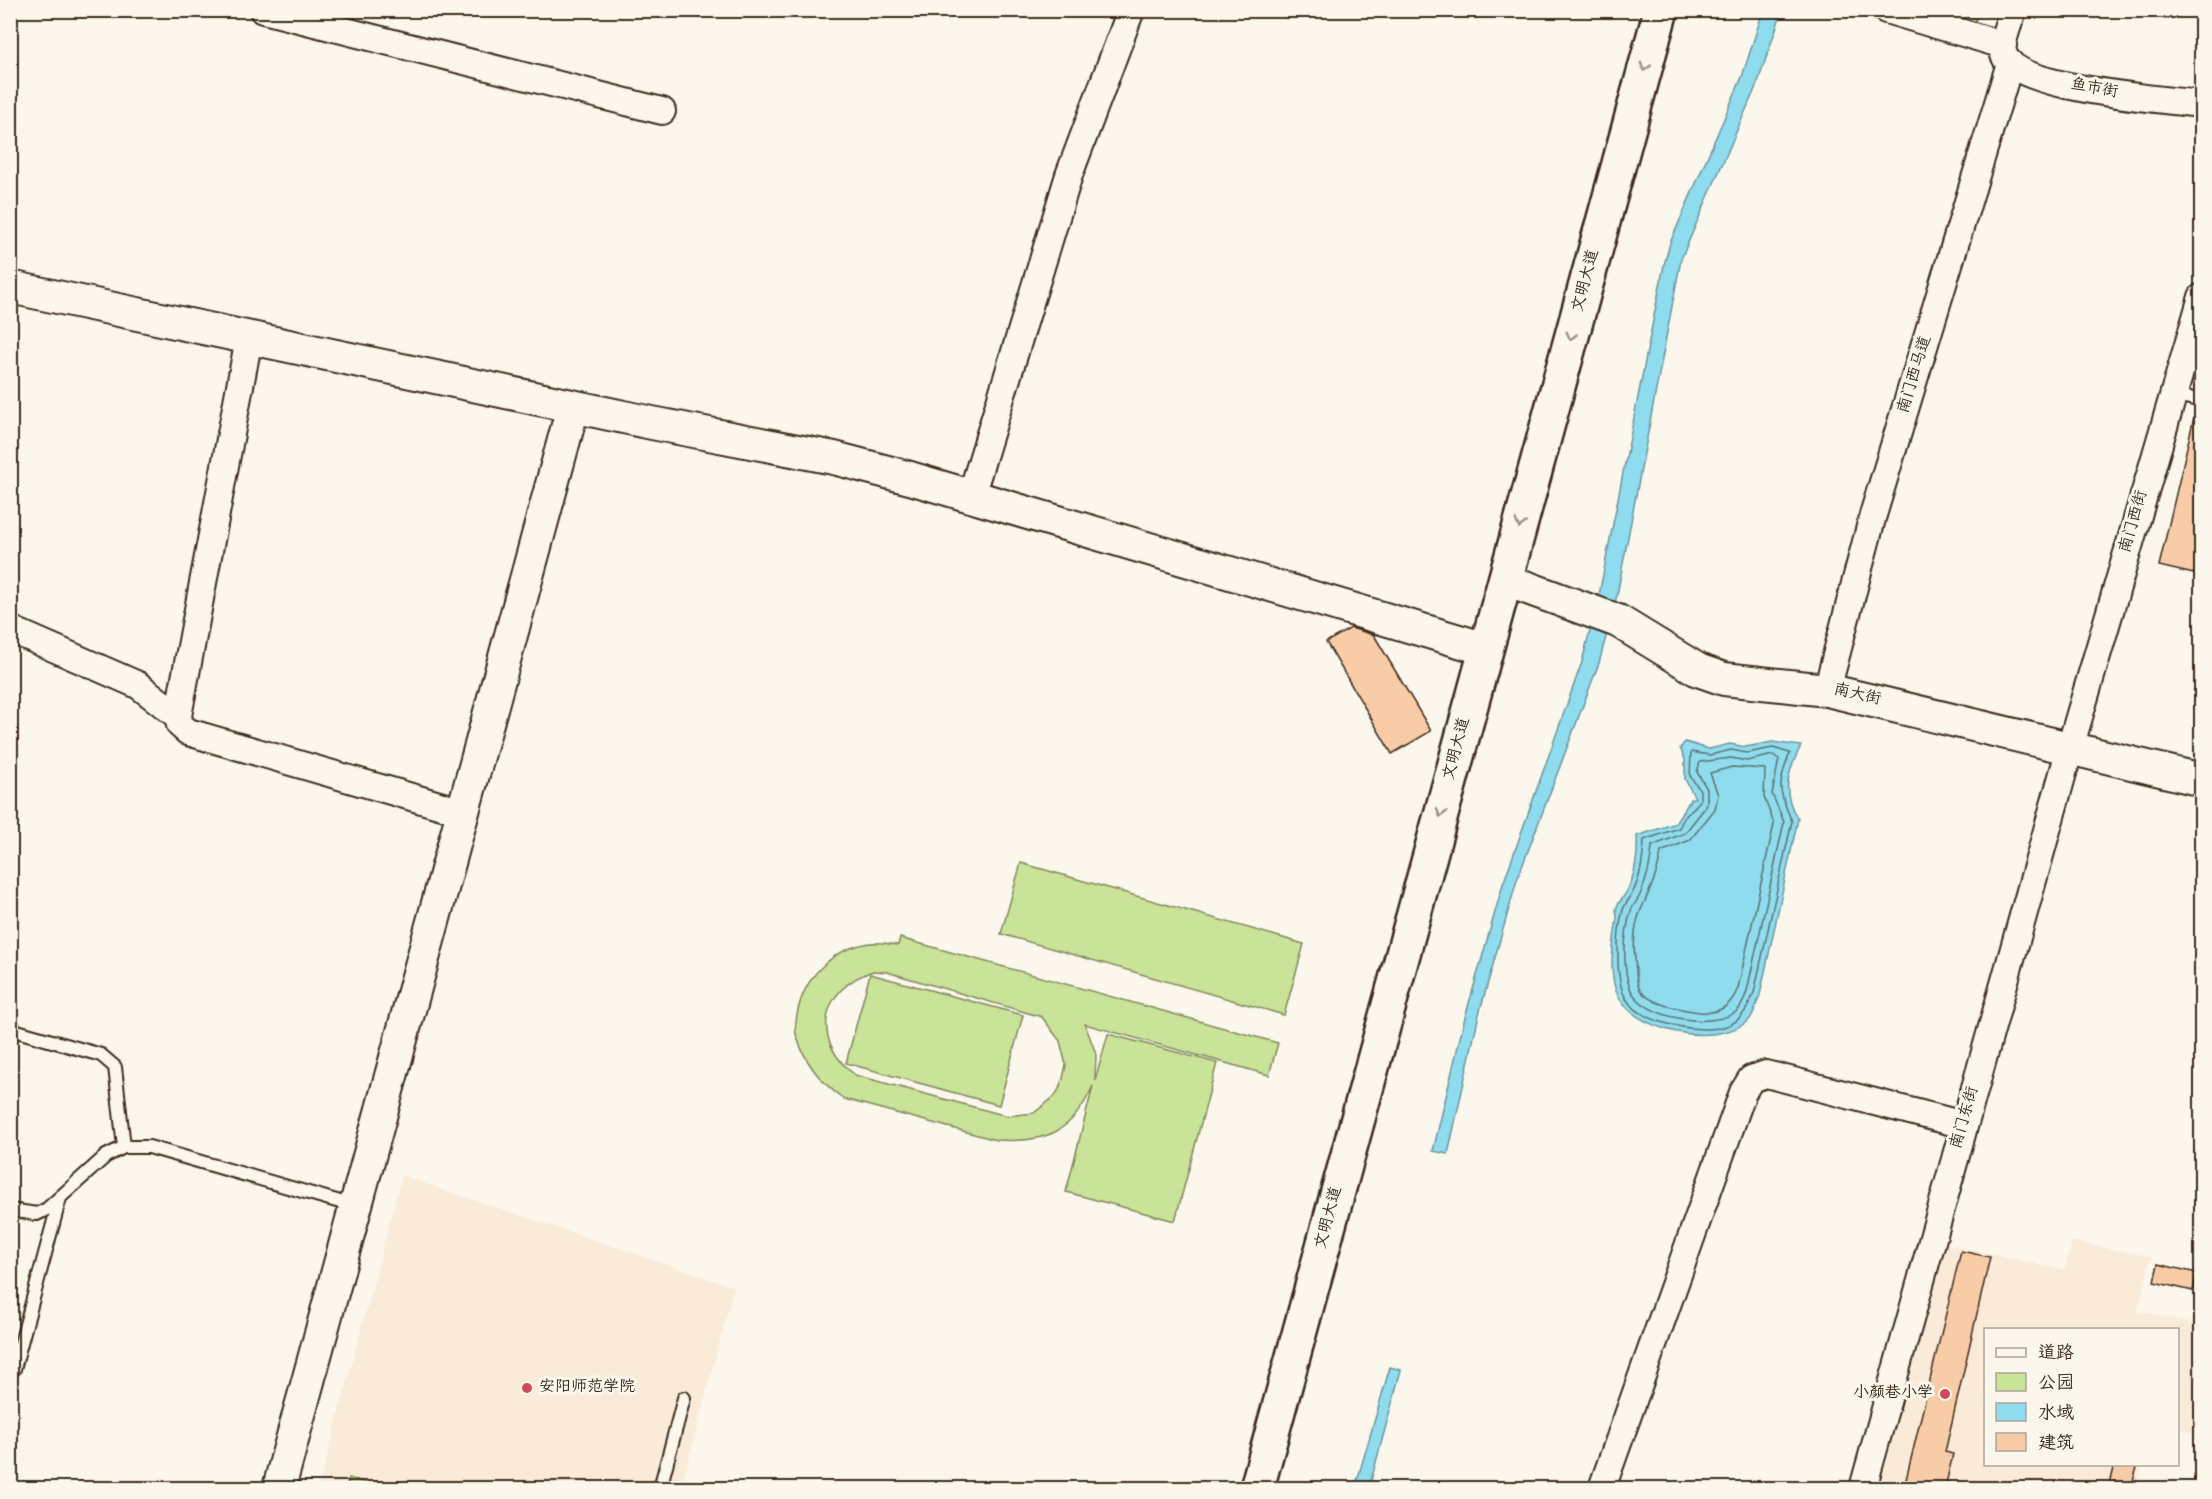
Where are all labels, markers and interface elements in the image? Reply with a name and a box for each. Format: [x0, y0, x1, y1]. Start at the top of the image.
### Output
one-way arrow [1640, 61, 1652, 72]
street label: 鱼市街 [2069, 75, 2120, 104]
street label: 文明大道 [1569, 247, 1604, 314]
one-way arrow [1566, 331, 1579, 341]
street label: 南门西马道 [1893, 333, 1937, 416]
street label: 南门西街 [2115, 488, 2153, 555]
one-way arrow [1515, 518, 1527, 529]
street label: 南大街 [1831, 679, 1883, 711]
street label: 文明大道 [1440, 715, 1475, 782]
one-way arrow [1435, 808, 1448, 818]
street label: 南门东街 [1946, 1084, 1984, 1151]
street label: 文明大道 [1312, 1184, 1347, 1251]
legend [1984, 1328, 2179, 1466]
text: 道路 [2038, 1343, 2074, 1365]
text: 公园 [2038, 1373, 2074, 1395]
place label: 安阳师范学院 [539, 1377, 635, 1398]
marker: 安阳师范学院 [520, 1381, 534, 1395]
place label: 小颜巷小学 [1853, 1383, 1933, 1404]
marker: 小颜巷小学 [1938, 1387, 1952, 1401]
text: 水域 [2038, 1403, 2074, 1425]
text: 建筑 [2038, 1433, 2074, 1455]

